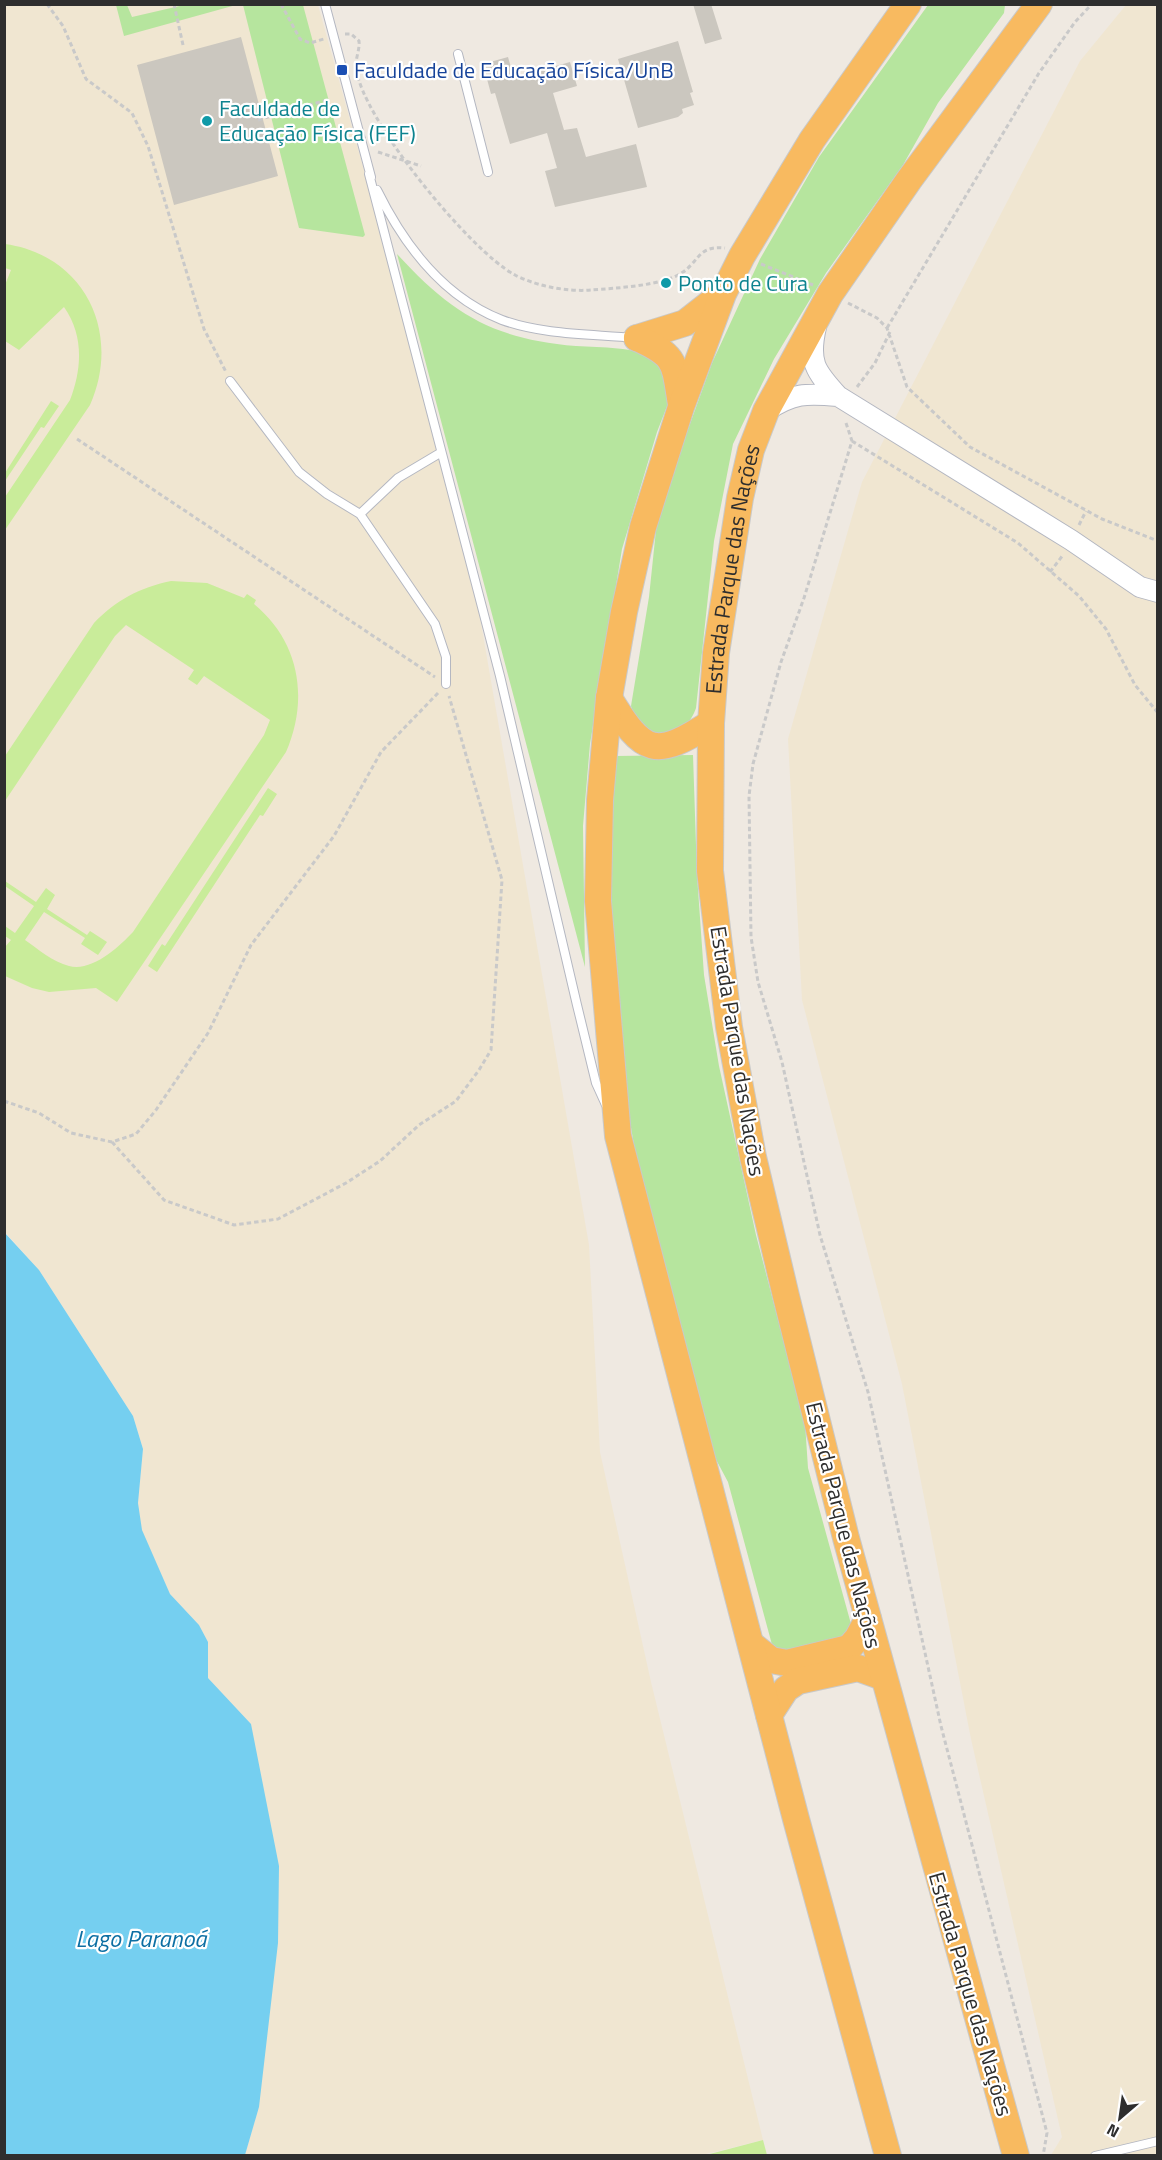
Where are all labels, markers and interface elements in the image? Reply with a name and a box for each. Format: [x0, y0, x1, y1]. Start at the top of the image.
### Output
place label: Faculdade de Educação Física/UnB [354, 53, 674, 87]
marker: Faculdade de Educação Física/UnB [335, 63, 349, 77]
place label: Faculdade de Educação Física (FEF) [219, 91, 416, 150]
marker: Faculdade de Educação Física (FEF) [200, 114, 214, 128]
place label: Ponto de Cura [678, 266, 808, 300]
marker: Ponto de Cura [659, 276, 673, 290]
street label: Estrada Parque das Nações [696, 439, 769, 695]
street label: Estrada Parque das Nações [701, 924, 775, 1178]
street label: Estrada Parque das Nações [797, 1398, 891, 1652]
street label: Estrada Parque das Nações [920, 1868, 1022, 2120]
water label: Lago Paranoá [76, 1920, 208, 1956]
north arrow [1090, 2088, 1150, 2148]
text: N [1102, 2118, 1123, 2144]

